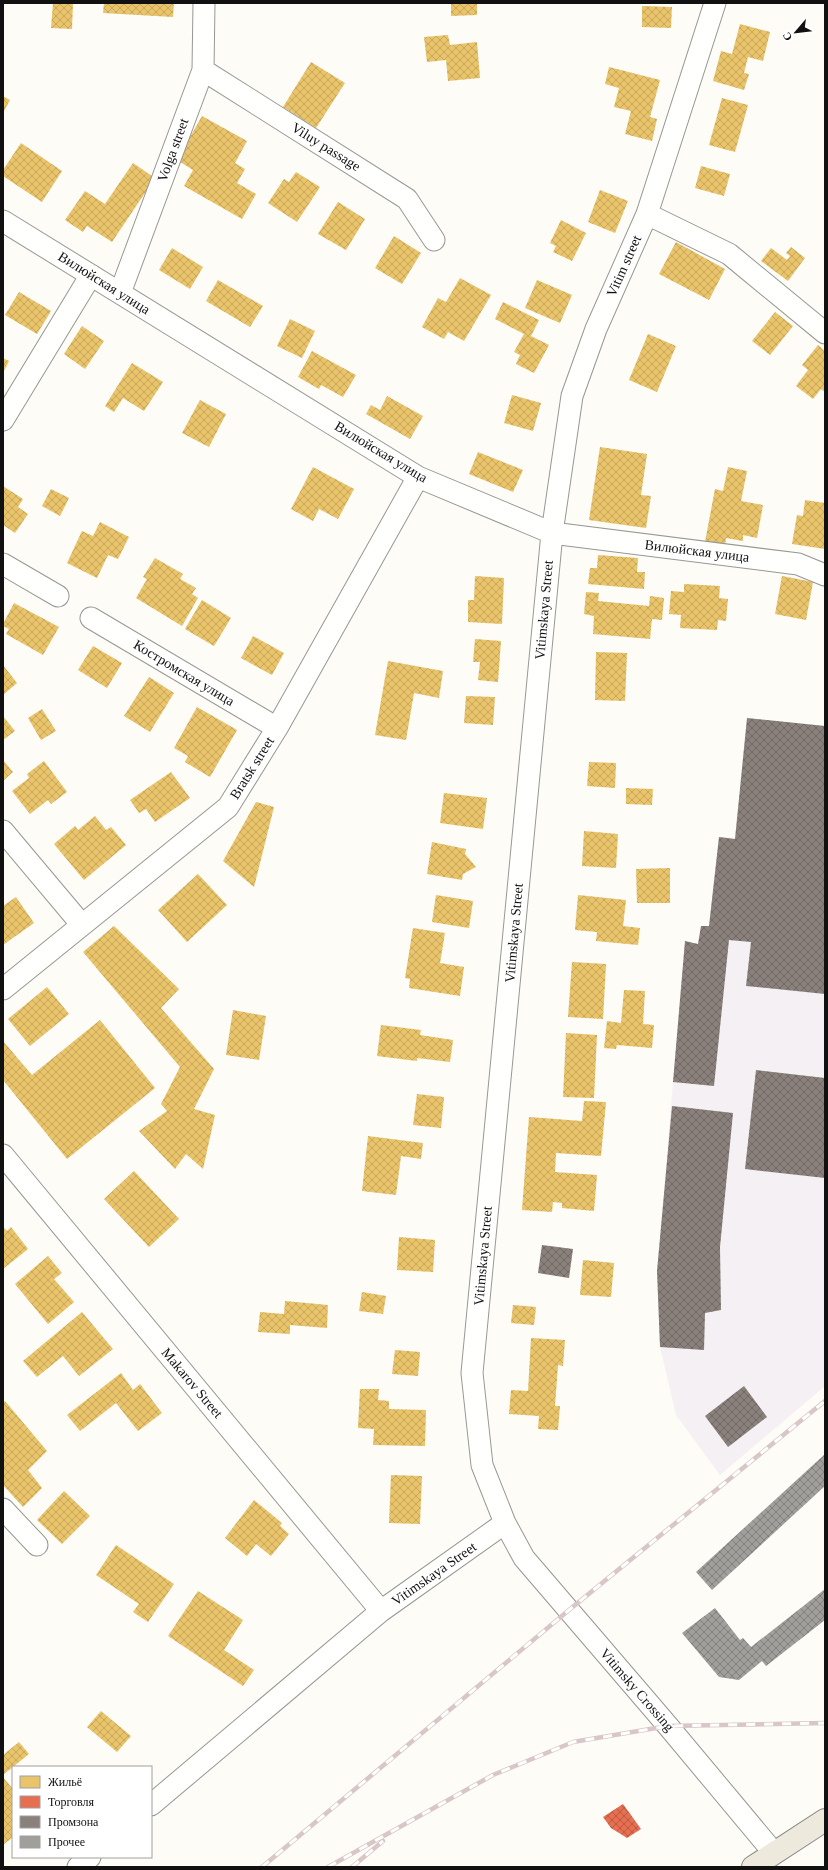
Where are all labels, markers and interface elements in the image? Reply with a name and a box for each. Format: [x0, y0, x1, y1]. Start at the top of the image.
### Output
north arrow [776, 12, 816, 52]
text: С [780, 30, 794, 43]
street label: Volga street [155, 116, 191, 184]
street label: Viluy passage [289, 120, 363, 174]
street label: Vitim street [604, 233, 644, 299]
street label: Вилюйская улица [55, 249, 153, 318]
street label: Вилюйская улица [332, 418, 431, 486]
street label: Вилюйская улица [644, 537, 751, 565]
street label: Vitimskaya Street [532, 559, 556, 660]
street label: Костромская улица [131, 637, 238, 709]
street label: Bratsk street [227, 734, 277, 802]
street label: Vitimskaya Street [502, 882, 526, 983]
street label: Vitimskaya Street [471, 1205, 495, 1306]
street label: Makarov Street [158, 1345, 226, 1421]
street label: Vitimskaya Street [389, 1539, 479, 1609]
street label: Vitimsky Crossing [597, 1646, 677, 1734]
legend [12, 1766, 152, 1858]
text: Жильё [48, 1775, 82, 1789]
text: Торговля [48, 1795, 95, 1809]
text: Промзона [48, 1815, 99, 1829]
text: Прочее [48, 1835, 85, 1849]

